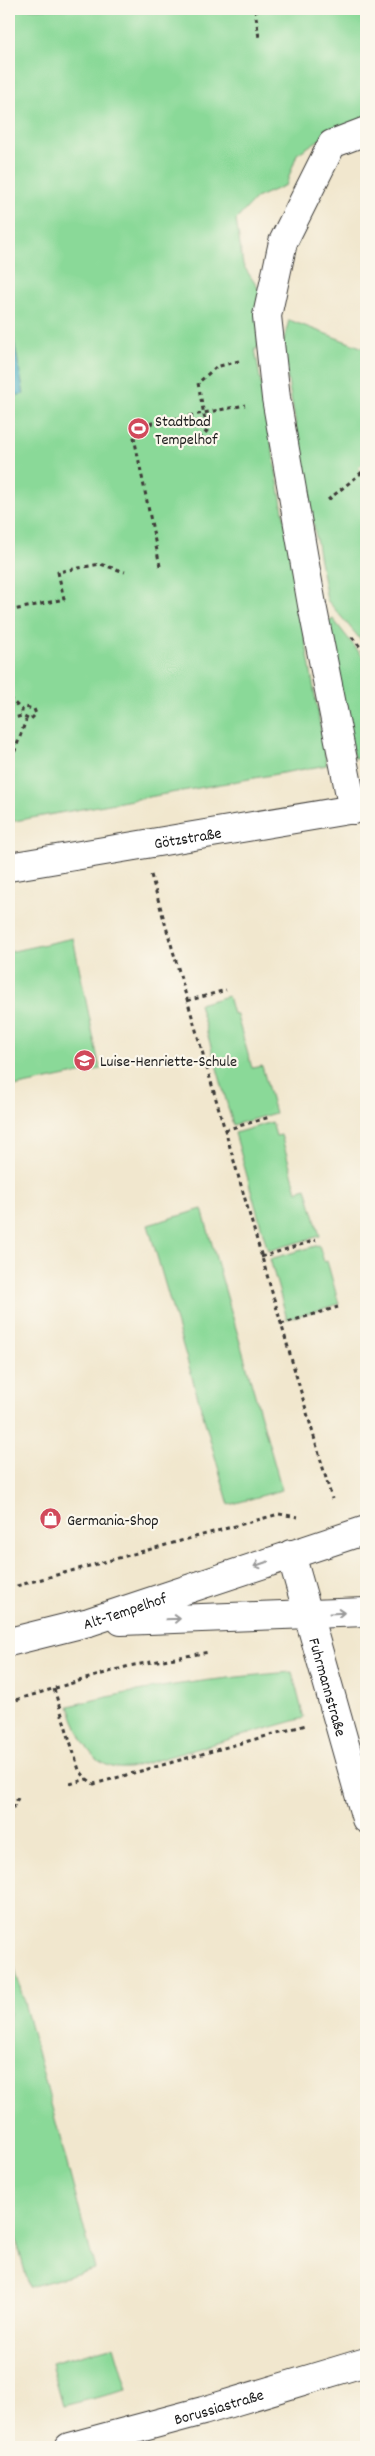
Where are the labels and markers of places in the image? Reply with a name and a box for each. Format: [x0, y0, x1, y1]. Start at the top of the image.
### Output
place label: Stadtbad Tempelhof [155, 411, 218, 452]
sports icon: Stadtbad Tempelhof [127, 417, 151, 441]
school or university icon: Luise-Henriette-Schule [72, 1048, 96, 1072]
place label: Luise-Henriette-Schule [100, 1051, 237, 1074]
shop icon: Germania-Shop [39, 1507, 63, 1531]
place label: Germania-Shop [67, 1510, 159, 1533]

